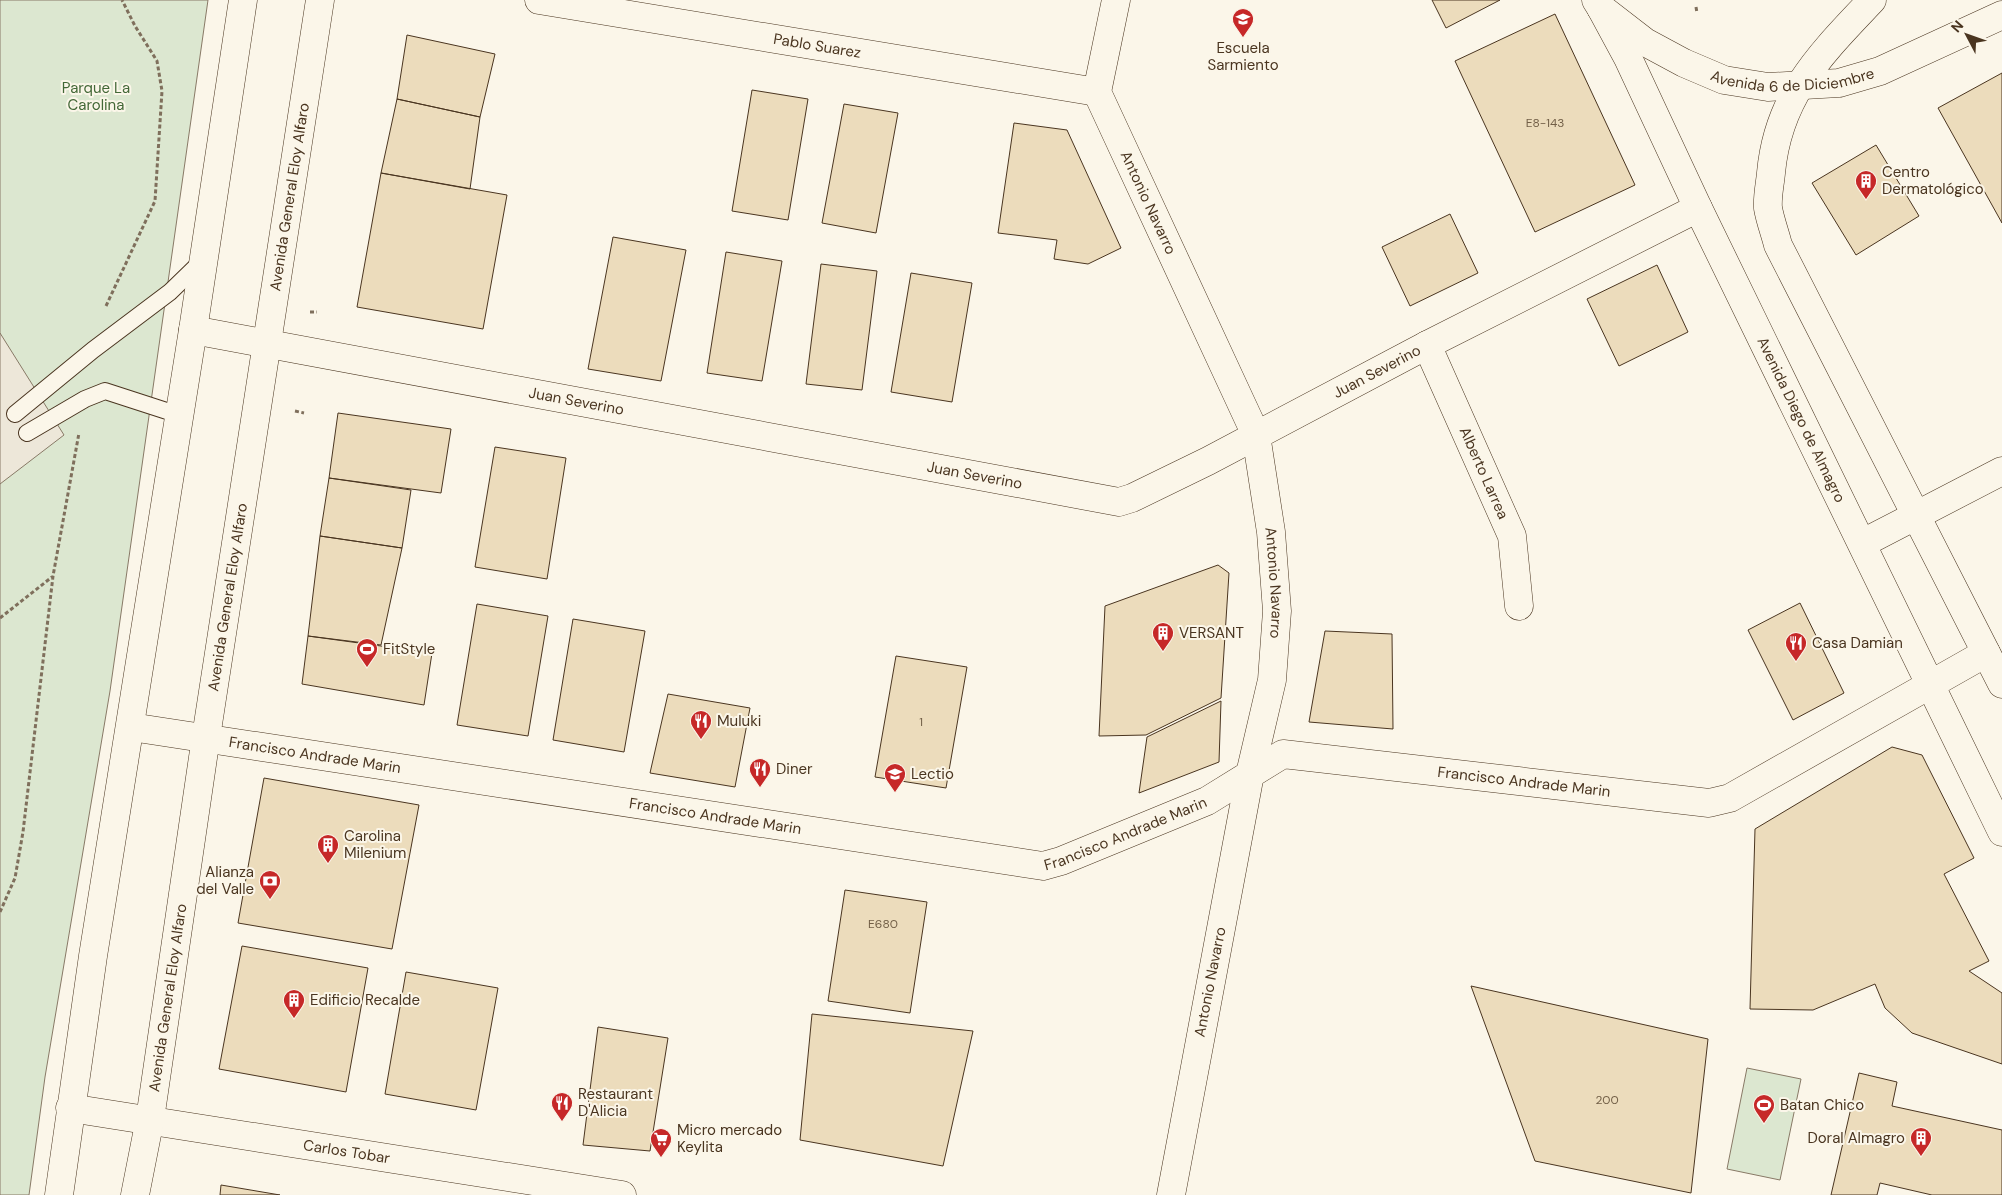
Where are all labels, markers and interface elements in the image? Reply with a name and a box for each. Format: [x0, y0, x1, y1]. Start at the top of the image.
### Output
school or university icon: Escuela Sarmiento [1231, 7, 1255, 38]
north arrow [1942, 10, 1992, 60]
text: N [1947, 17, 1967, 36]
street label: Pablo Suarez [772, 29, 863, 63]
place label: Escuela Sarmiento [1207, 38, 1279, 75]
street label: Avenida 6 de Diciembre [1708, 63, 1877, 97]
park label: Parque La Carolina [62, 78, 130, 115]
street label: Avenida General Eloy Alfaro [265, 101, 314, 292]
house number: E8-143 [1526, 115, 1564, 131]
street label: Antonio Navarro [1116, 148, 1181, 258]
place label: Centro Dermatológico [1882, 162, 1984, 199]
building icon: Centro Dermatológico [1854, 169, 1878, 200]
street label: Avenida Diego de Almagro [1752, 334, 1850, 506]
street label: Juan Severino [1329, 340, 1424, 403]
street label: Juan Severino [527, 383, 626, 420]
street label: Alberto Larrea [1455, 424, 1513, 522]
street label: Juan Severino [925, 457, 1024, 494]
street label: Avenida General Eloy Alfaro [203, 502, 252, 693]
street label: Antonio Navarro [1260, 525, 1287, 639]
building icon: VERSANT [1151, 621, 1175, 652]
place label: VERSANT [1179, 623, 1244, 643]
restaurant icon: Casa Damian [1784, 631, 1808, 662]
place label: Casa Damian [1812, 633, 1903, 653]
sports icon: FitStyle [355, 637, 379, 668]
place label: FitStyle [383, 639, 435, 659]
restaurant icon: Muluki [689, 709, 713, 740]
place label: Muluki [717, 711, 761, 731]
house number: 1 [919, 714, 923, 730]
street label: Francisco Andrade Marin [227, 732, 402, 778]
restaurant icon: Diner [748, 757, 772, 788]
place label: Diner [776, 759, 813, 779]
school or university icon: Lectio [883, 762, 907, 793]
street label: Francisco Andrade Marin [1436, 762, 1612, 802]
place label: Lectio [911, 764, 954, 784]
street label: Francisco Andrade Marin [1042, 792, 1210, 875]
street label: Francisco Andrade Marin [628, 793, 803, 839]
place label: Carolina Milenium [344, 826, 406, 863]
building icon: Carolina Milenium [316, 833, 340, 864]
place label: Alianza del Valle [196, 862, 254, 899]
bank icon: Alianza del Valle [258, 869, 282, 900]
street label: Avenida General Eloy Alfaro [144, 902, 191, 1093]
house number: E680 [868, 916, 898, 932]
street label: Antonio Navarro [1190, 925, 1231, 1039]
building icon: Edificio Recalde [282, 988, 306, 1019]
place label: Edificio Recalde [310, 990, 420, 1010]
place label: Restaurant D'Alicia [578, 1084, 653, 1121]
restaurant icon: Restaurant D'Alicia [550, 1091, 574, 1122]
house number: 200 [1595, 1092, 1619, 1108]
sports icon: Batan Chico [1752, 1093, 1776, 1124]
place label: Batan Chico [1780, 1095, 1864, 1115]
place label: Micro mercado Keylita [677, 1120, 782, 1157]
building icon: Doral Almagro [1909, 1126, 1933, 1157]
supermarket icon: Micro mercado Keylita [649, 1127, 673, 1158]
place label: Doral Almagro [1807, 1128, 1905, 1148]
street label: Carlos Tobar [302, 1135, 392, 1168]

